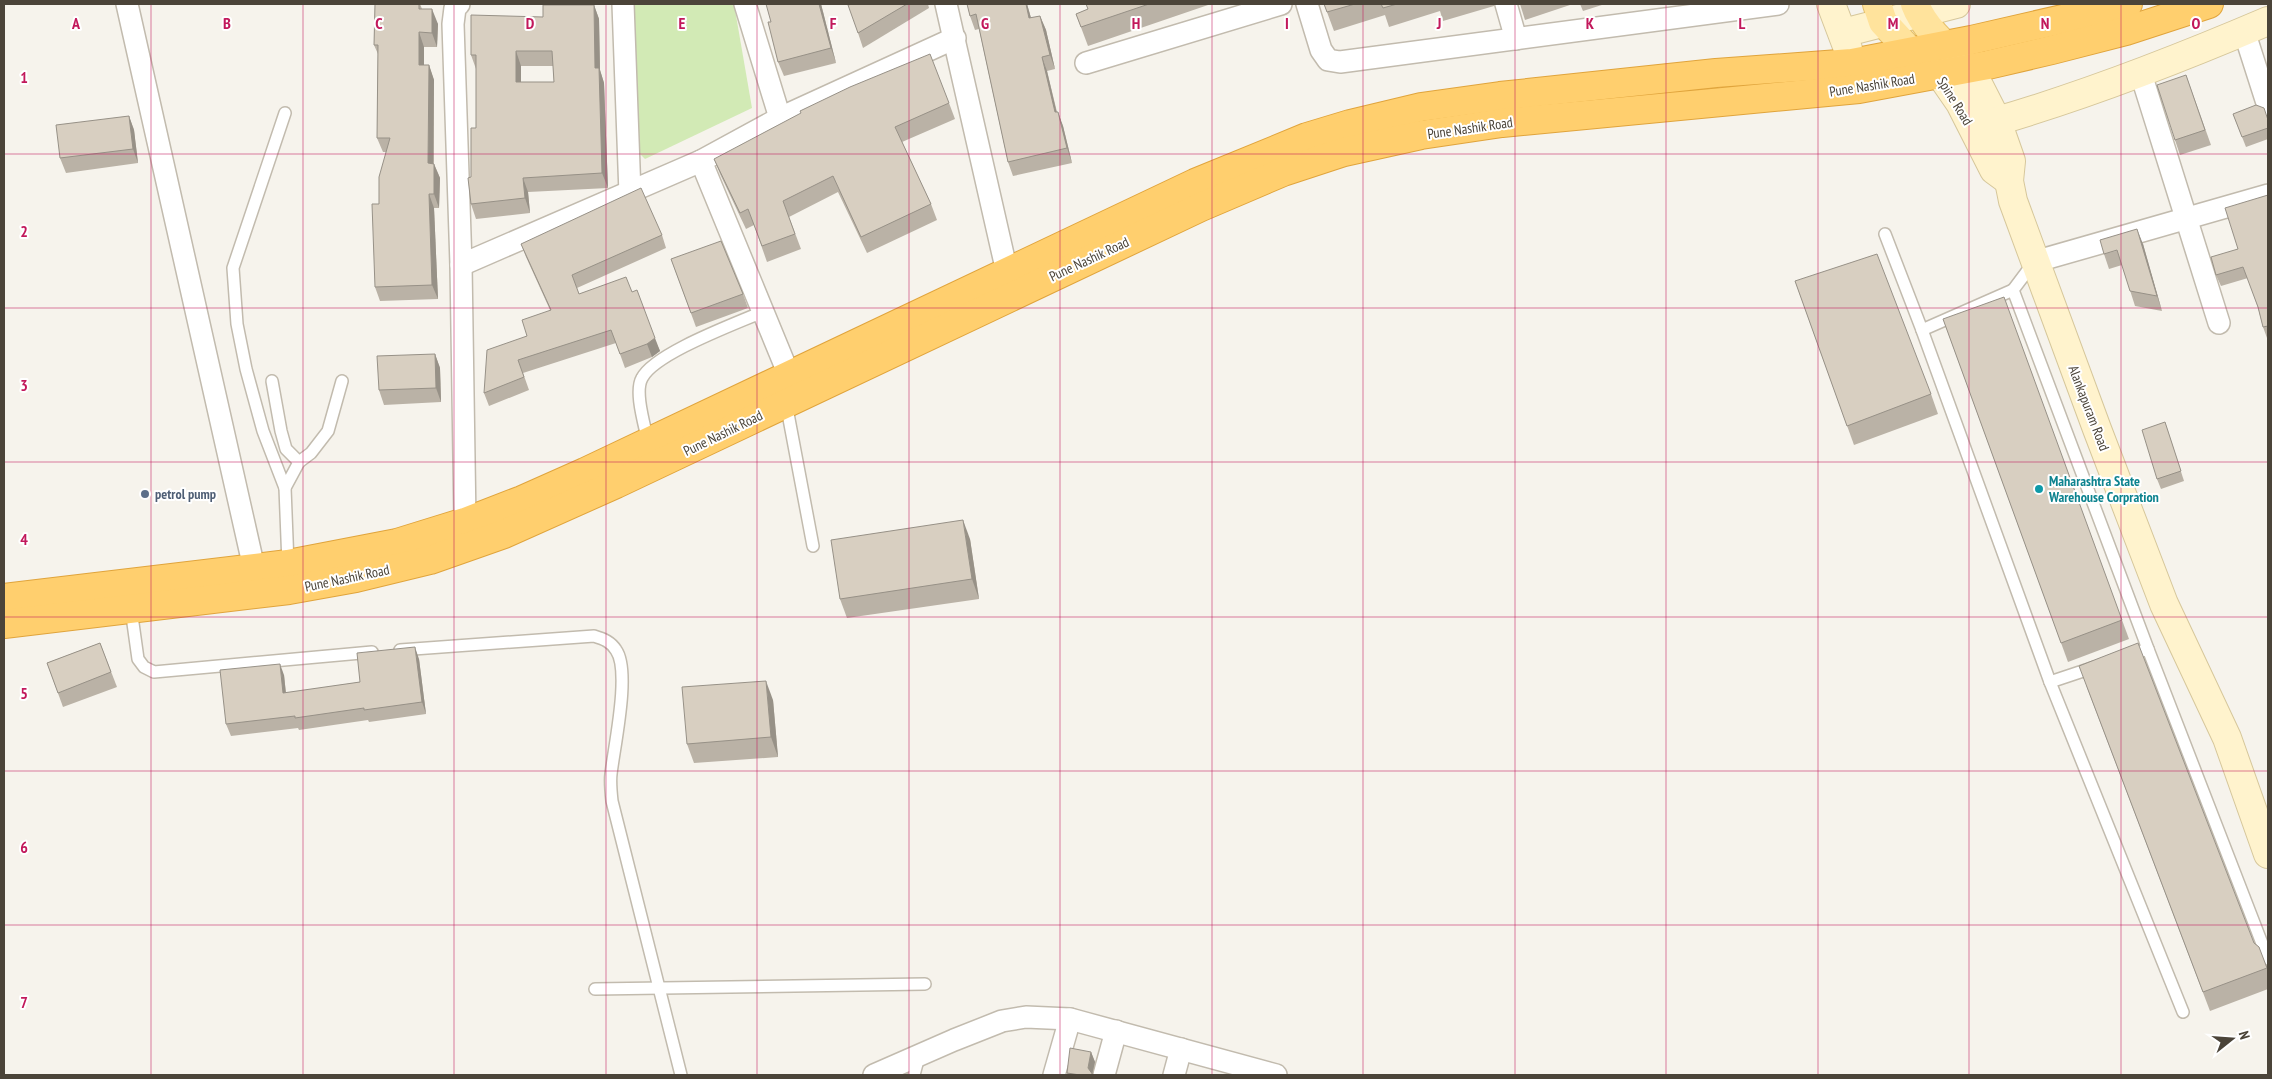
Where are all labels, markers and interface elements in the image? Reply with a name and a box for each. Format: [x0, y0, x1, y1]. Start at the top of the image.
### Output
text: A [71, 13, 81, 33]
text: B [223, 13, 231, 33]
text: C [375, 13, 383, 33]
text: D [526, 13, 535, 33]
text: E [679, 13, 686, 33]
text: F [830, 13, 837, 33]
text: G [981, 13, 989, 33]
text: H [1132, 13, 1140, 33]
text: I [1285, 13, 1289, 33]
text: J [1436, 13, 1441, 33]
text: K [1586, 13, 1595, 33]
text: L [1739, 13, 1746, 33]
text: M [1888, 13, 1898, 33]
text: N [2041, 13, 2049, 33]
text: O [2192, 13, 2201, 33]
text: 1 [20, 67, 28, 87]
street label: Pune Nashik Road [1828, 69, 1916, 101]
street label: Spine Road [1933, 73, 1977, 129]
street label: Pune Nashik Road [1426, 113, 1514, 143]
text: 2 [20, 221, 28, 241]
street label: Pune Nashik Road [1046, 233, 1132, 285]
street label: Alankapuram Road [2064, 363, 2114, 453]
text: 3 [20, 375, 28, 395]
street label: Pune Nashik Road [680, 406, 766, 460]
place label: Maharashtra State Warehouse Corpration [2048, 472, 2159, 506]
marker: Maharashtra State Warehouse Corpration [2033, 483, 2045, 495]
place label: petrol pump [155, 485, 216, 503]
marker: petrol pump [139, 488, 151, 500]
text: 4 [20, 529, 28, 549]
street label: Pune Nashik Road [303, 560, 391, 596]
text: 5 [20, 683, 28, 703]
text: 6 [20, 837, 28, 857]
text: 7 [20, 992, 28, 1012]
north arrow [2207, 1014, 2257, 1064]
text: N [2235, 1029, 2254, 1041]

